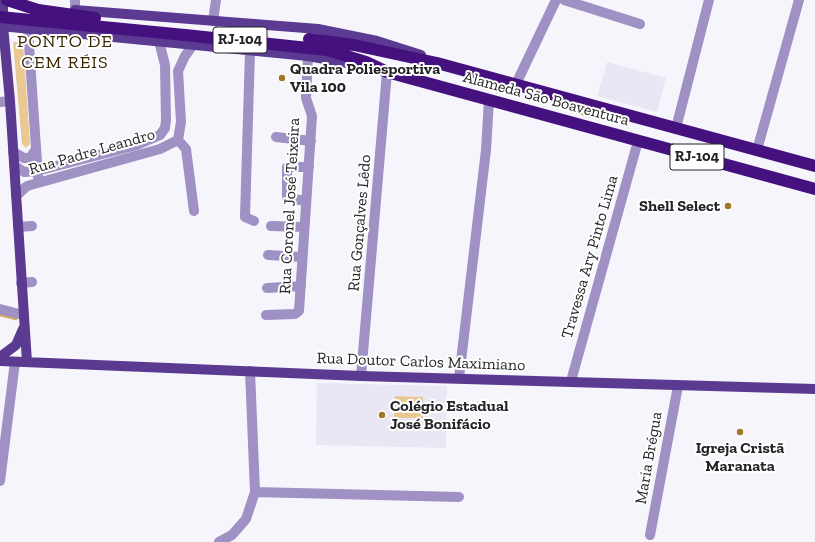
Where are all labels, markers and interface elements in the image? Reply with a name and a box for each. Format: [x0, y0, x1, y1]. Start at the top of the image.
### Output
road number: RJ-104 [213, 27, 267, 53]
district label: PONTO DE CEM RÉIS [17, 31, 113, 74]
place label: Quadra Poliesportiva Vila 100 [290, 59, 440, 97]
street label: Alameda São Boaventura [461, 68, 631, 130]
marker: Quadra Poliesportiva Vila 100 [277, 73, 287, 83]
street label: Rua Coronel José Teixeira [276, 117, 304, 295]
street label: Rua Padre Leandro [27, 125, 157, 179]
road number: RJ-104 [670, 144, 724, 170]
street label: Rua Gonçalves Lêdo [344, 154, 376, 292]
street label: Travessa Ary Pinto Lima [558, 173, 622, 341]
place label: Shell Select [639, 196, 720, 216]
marker: Shell Select [723, 201, 733, 211]
street label: Rua Doutor Carlos Maximiano [316, 349, 526, 375]
place label: Colégio Estadual José Bonifácio [390, 396, 509, 434]
marker: Colégio Estadual José Bonifácio [377, 410, 387, 420]
street label: Maria Brégua [631, 410, 667, 506]
marker: Igreja Cristã Maranata [735, 427, 745, 437]
place label: Igreja Cristã Maranata [696, 438, 784, 476]

